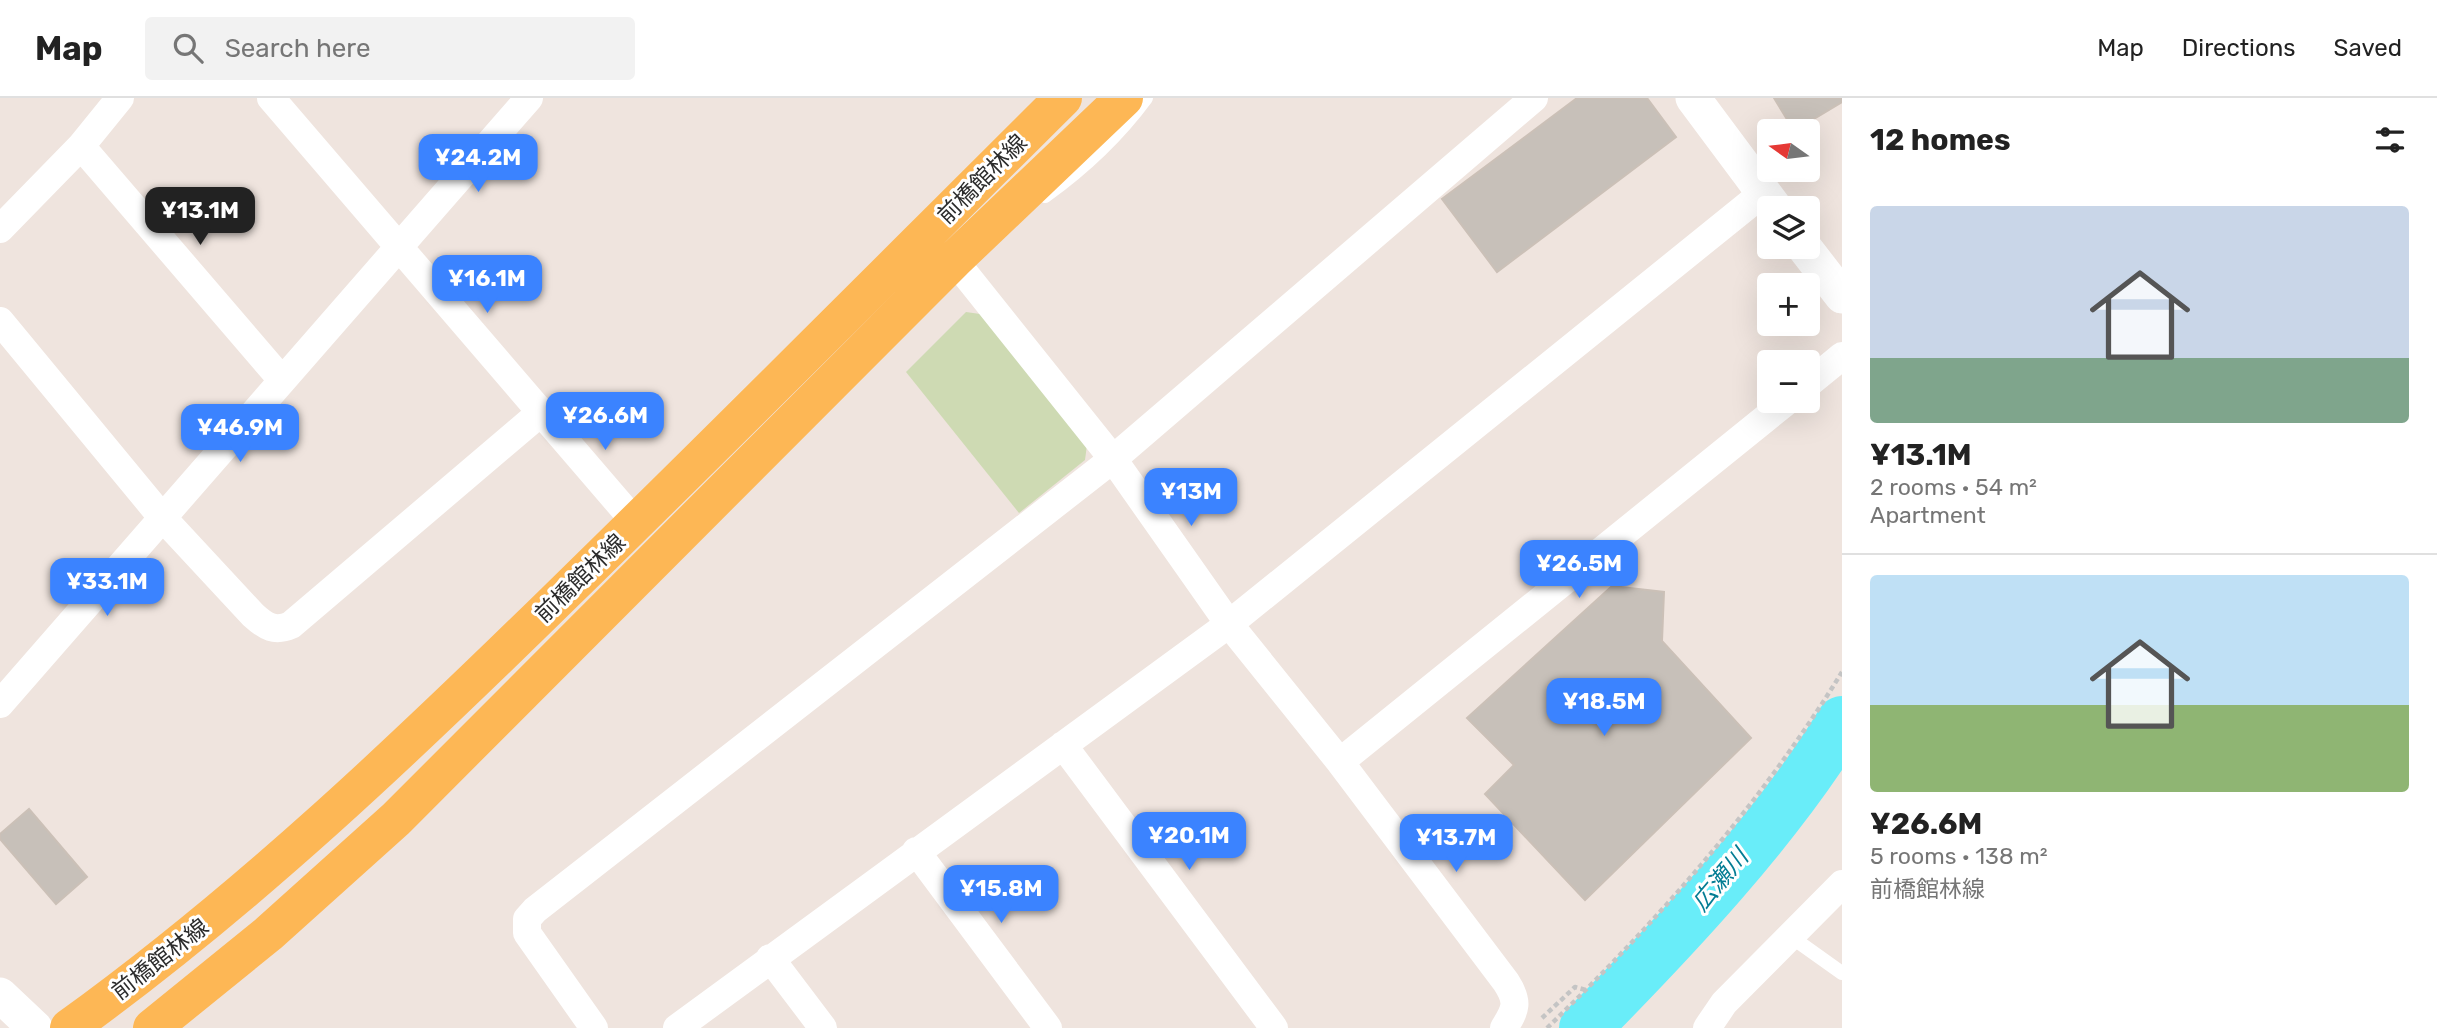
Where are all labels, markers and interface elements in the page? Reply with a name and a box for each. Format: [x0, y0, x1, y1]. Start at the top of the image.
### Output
search box [145, 17, 635, 80]
text: Map [35, 29, 103, 68]
icon: search [169, 29, 207, 67]
text: Search here [225, 33, 370, 64]
text: Map [2097, 34, 2144, 62]
text: Directions [2182, 34, 2295, 62]
text: Saved [2333, 34, 2402, 62]
north arrow [1757, 119, 1820, 182]
map controls [1757, 119, 1820, 413]
icon: filters [2371, 121, 2409, 159]
text: 12 homes [1870, 122, 2011, 158]
street label: 前橋館林線 [931, 128, 1033, 230]
pin: ¥24.2M [421, 134, 535, 194]
text: ¥24.2M [435, 143, 521, 171]
pin: ¥13.1M [143, 188, 257, 247]
text: ¥13.1M [161, 196, 239, 224]
button: layers [1757, 196, 1820, 259]
icon: home [2077, 252, 2203, 378]
pin: ¥16.1M [430, 256, 544, 315]
text: ¥16.1M [448, 264, 526, 292]
button: + [1757, 273, 1820, 336]
button: − [1757, 350, 1820, 413]
pin: ¥26.6M [548, 392, 662, 452]
text: ¥26.6M [562, 401, 648, 429]
pin: ¥46.9M [183, 404, 297, 464]
text: ¥46.9M [197, 413, 283, 441]
text: ¥13.1M [1870, 437, 1972, 473]
pin: ¥13M [1150, 468, 1232, 528]
text: 2 rooms · 54 m² [1870, 473, 2037, 501]
text: ¥13M [1160, 477, 1222, 505]
text: Apartment [1870, 501, 1986, 529]
street label: 前橋館林線 [529, 528, 631, 628]
pin: ¥26.5M [1522, 540, 1636, 600]
text: ¥26.5M [1536, 549, 1622, 577]
pin: ¥33.1M [50, 559, 164, 618]
text: ¥33.1M [66, 567, 148, 595]
icon: home [2077, 621, 2203, 747]
pin: ¥18.5M [1547, 678, 1661, 738]
text: ¥18.5M [1562, 687, 1646, 715]
text: ¥26.6M [1870, 806, 1982, 842]
pin: ¥20.1M [1132, 812, 1246, 872]
pin: ¥13.7M [1399, 814, 1513, 874]
text: ¥20.1M [1148, 821, 1230, 849]
text: ¥13.7M [1416, 823, 1496, 851]
water label: 広瀬川 [1686, 841, 1756, 917]
text: 5 rooms · 138 m² [1870, 842, 2047, 870]
pin: ¥15.8M [944, 866, 1058, 925]
text: ¥15.8M [959, 874, 1043, 902]
text: 前橋館林線 [1870, 875, 1985, 903]
street label: 前橋館林線 [106, 913, 214, 1005]

